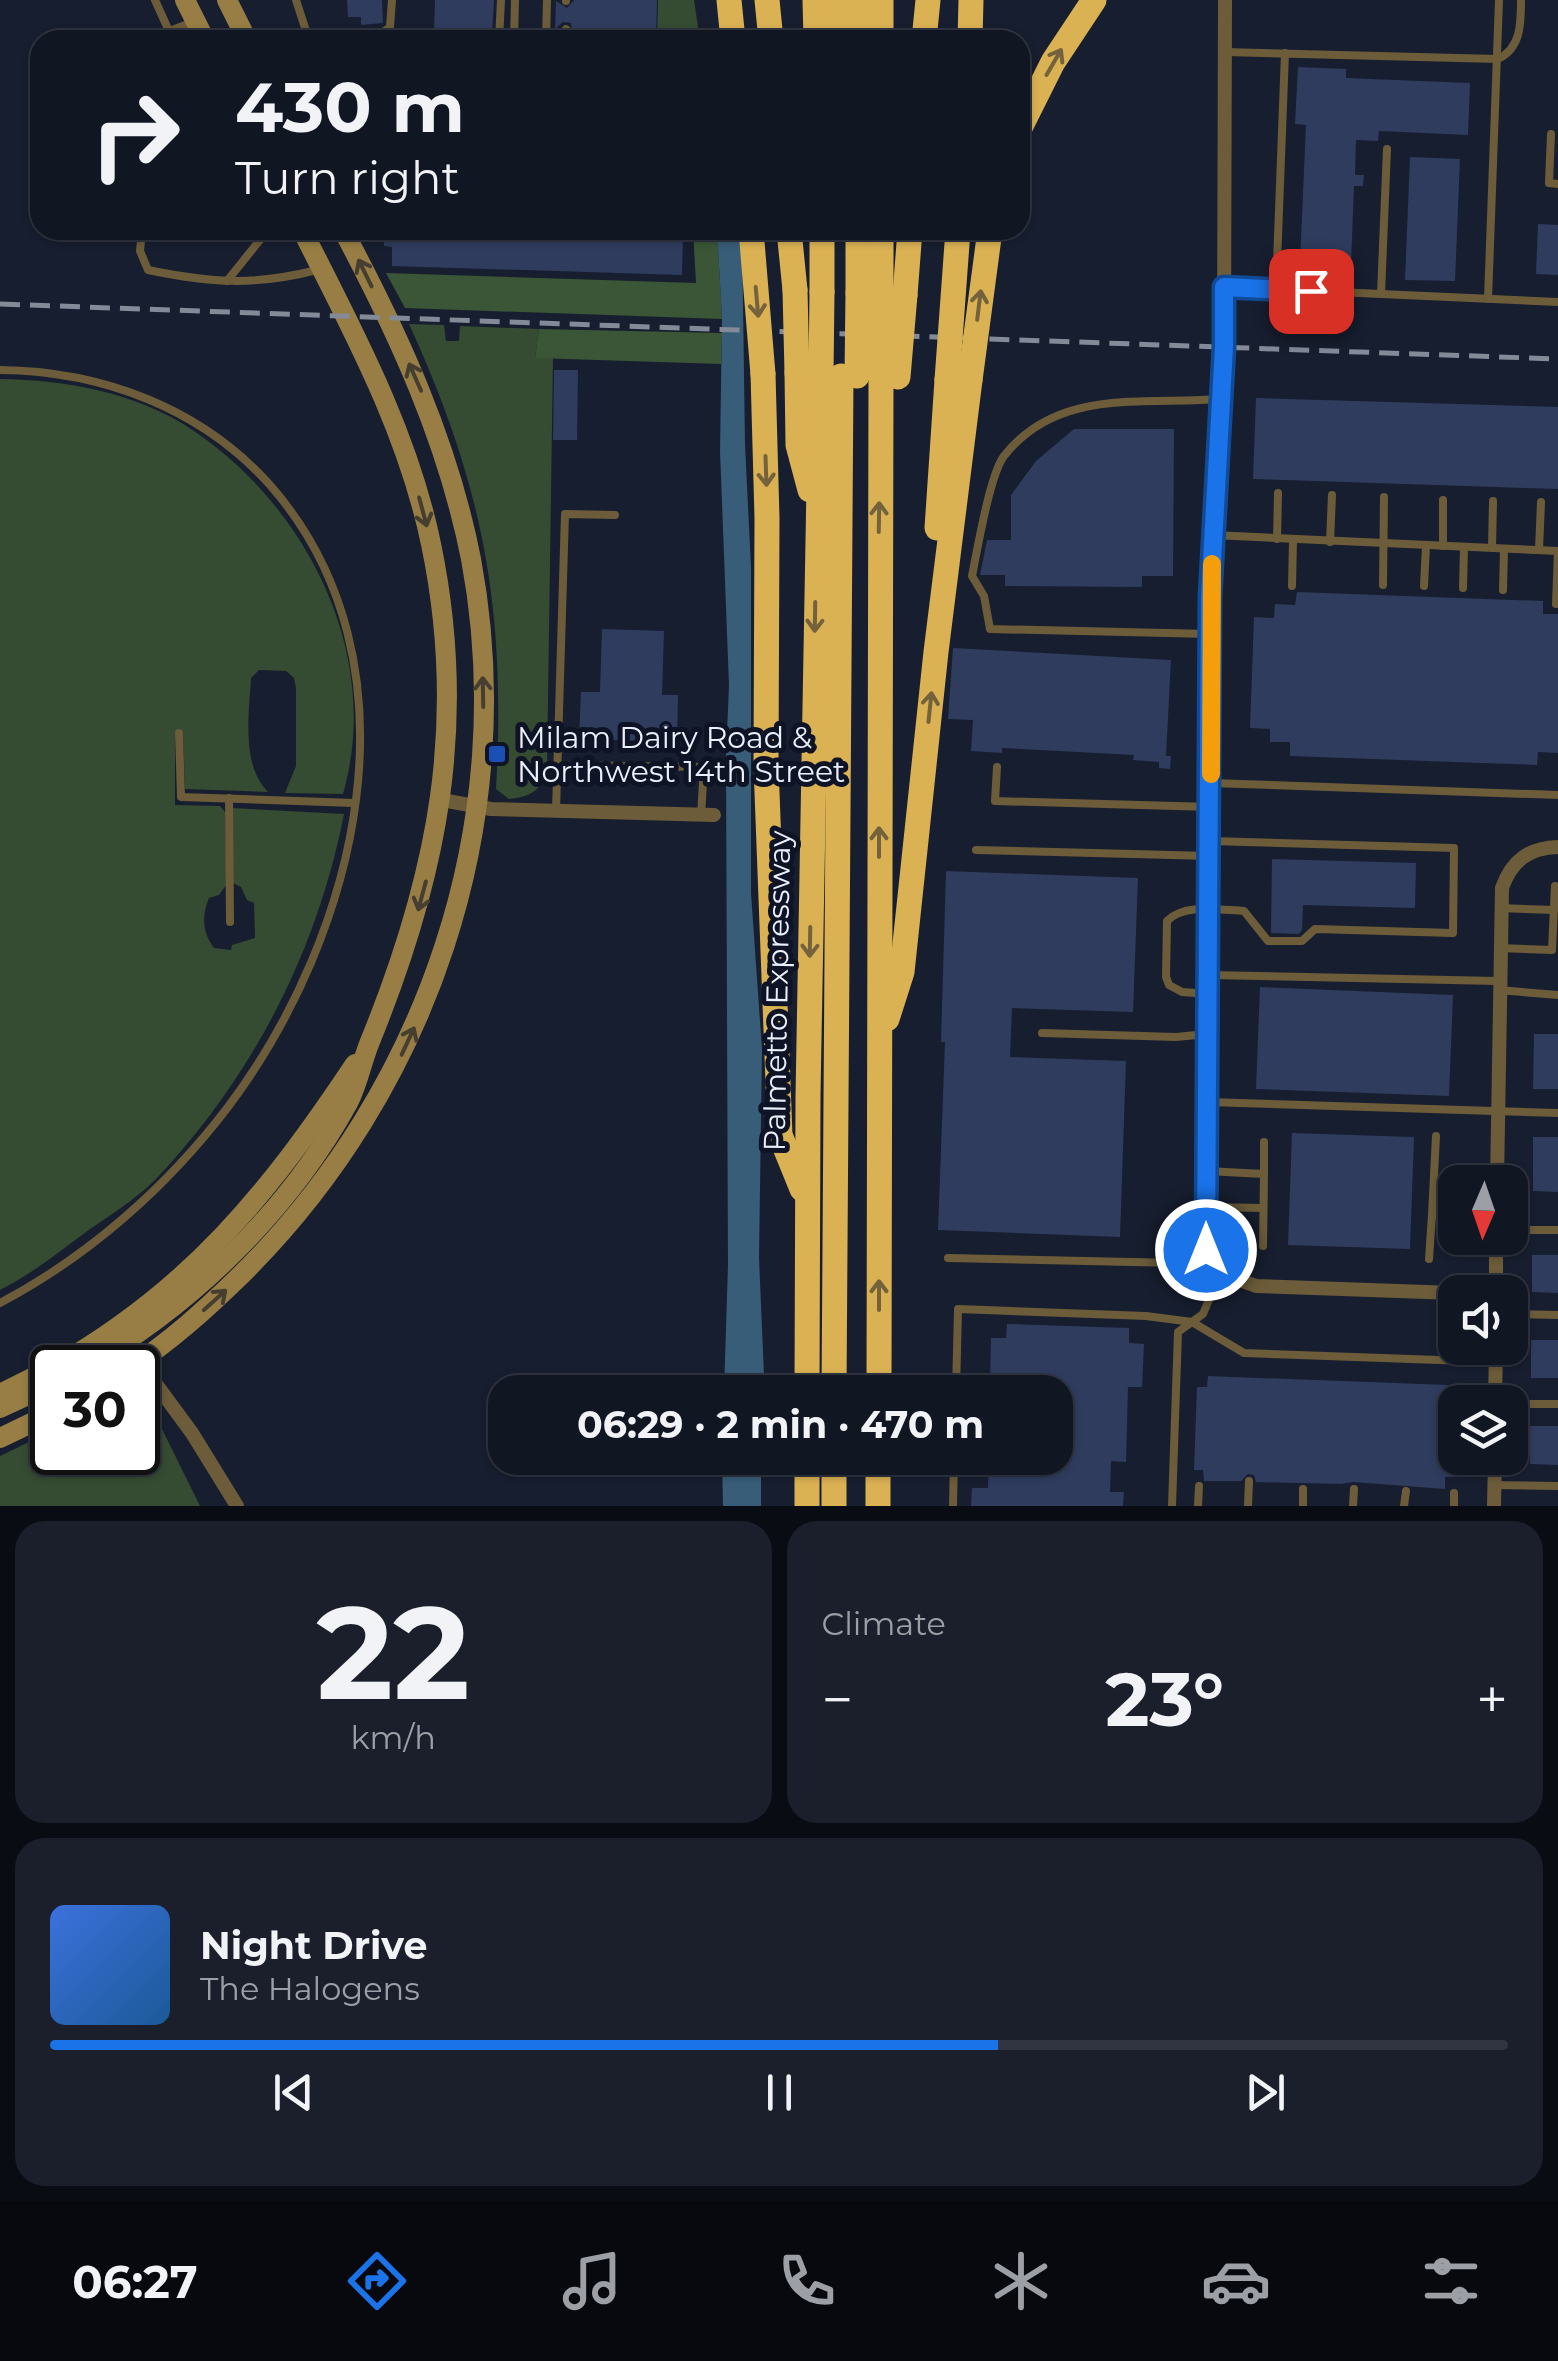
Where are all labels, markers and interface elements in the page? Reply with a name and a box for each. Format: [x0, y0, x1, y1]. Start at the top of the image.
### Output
one-way arrow [1044, 48, 1064, 77]
text: 430 m [235, 64, 465, 150]
icon: right [70, 70, 200, 200]
text: Turn right [235, 150, 460, 205]
pin [1269, 249, 1354, 334]
one-way arrow [355, 259, 374, 289]
icon: arrive [1284, 264, 1339, 319]
one-way arrow [748, 285, 767, 317]
one-way arrow [970, 289, 989, 322]
one-way arrow [405, 362, 423, 393]
one-way arrow [756, 455, 775, 487]
one-way arrow [415, 496, 434, 527]
one-way arrow [870, 501, 888, 534]
one-way arrow [806, 600, 825, 632]
one-way arrow [474, 677, 492, 710]
one-way arrow [921, 691, 940, 723]
place label: Milam Dairy Road & Northwest 14th Street [517, 719, 845, 790]
marker: Milam Dairy Road & Northwest 14th Street [486, 743, 508, 765]
one-way arrow [870, 826, 888, 858]
street label: Palmetto Expressway [756, 830, 798, 1152]
one-way arrow [411, 880, 430, 911]
one-way arrow [800, 925, 819, 957]
one-way arrow [399, 1027, 418, 1057]
north arrow [1438, 1165, 1528, 1255]
map controls [1438, 1165, 1528, 1475]
position arrow [1154, 1198, 1258, 1302]
button: sound [1438, 1275, 1528, 1365]
one-way arrow [870, 1280, 888, 1312]
one-way arrow [202, 1288, 227, 1311]
speed limit sign: 30 [30, 1345, 160, 1475]
button: layers [1438, 1385, 1528, 1475]
text: 06:29 · 2 min · 470 m [577, 1401, 984, 1448]
text: 22 [317, 1573, 470, 1732]
text: Climate [822, 1604, 946, 1643]
text: 23° [1105, 1653, 1224, 1745]
text: − [822, 1666, 853, 1733]
text: + [1476, 1666, 1508, 1733]
text: km/h [351, 1718, 436, 1757]
text: Night Drive [200, 1922, 427, 1969]
text: The Halogens [200, 1969, 420, 2008]
icon: previous [266, 2065, 321, 2120]
icon: pause [752, 2065, 807, 2120]
icon: next [1238, 2065, 1293, 2120]
icon: directions [342, 2246, 412, 2316]
icon: music [557, 2246, 627, 2316]
icon: phone [772, 2246, 842, 2316]
icon: climate [986, 2246, 1056, 2316]
icon: car [1201, 2246, 1271, 2316]
icon: filters [1416, 2246, 1486, 2316]
text: 06:27 [72, 2254, 198, 2309]

